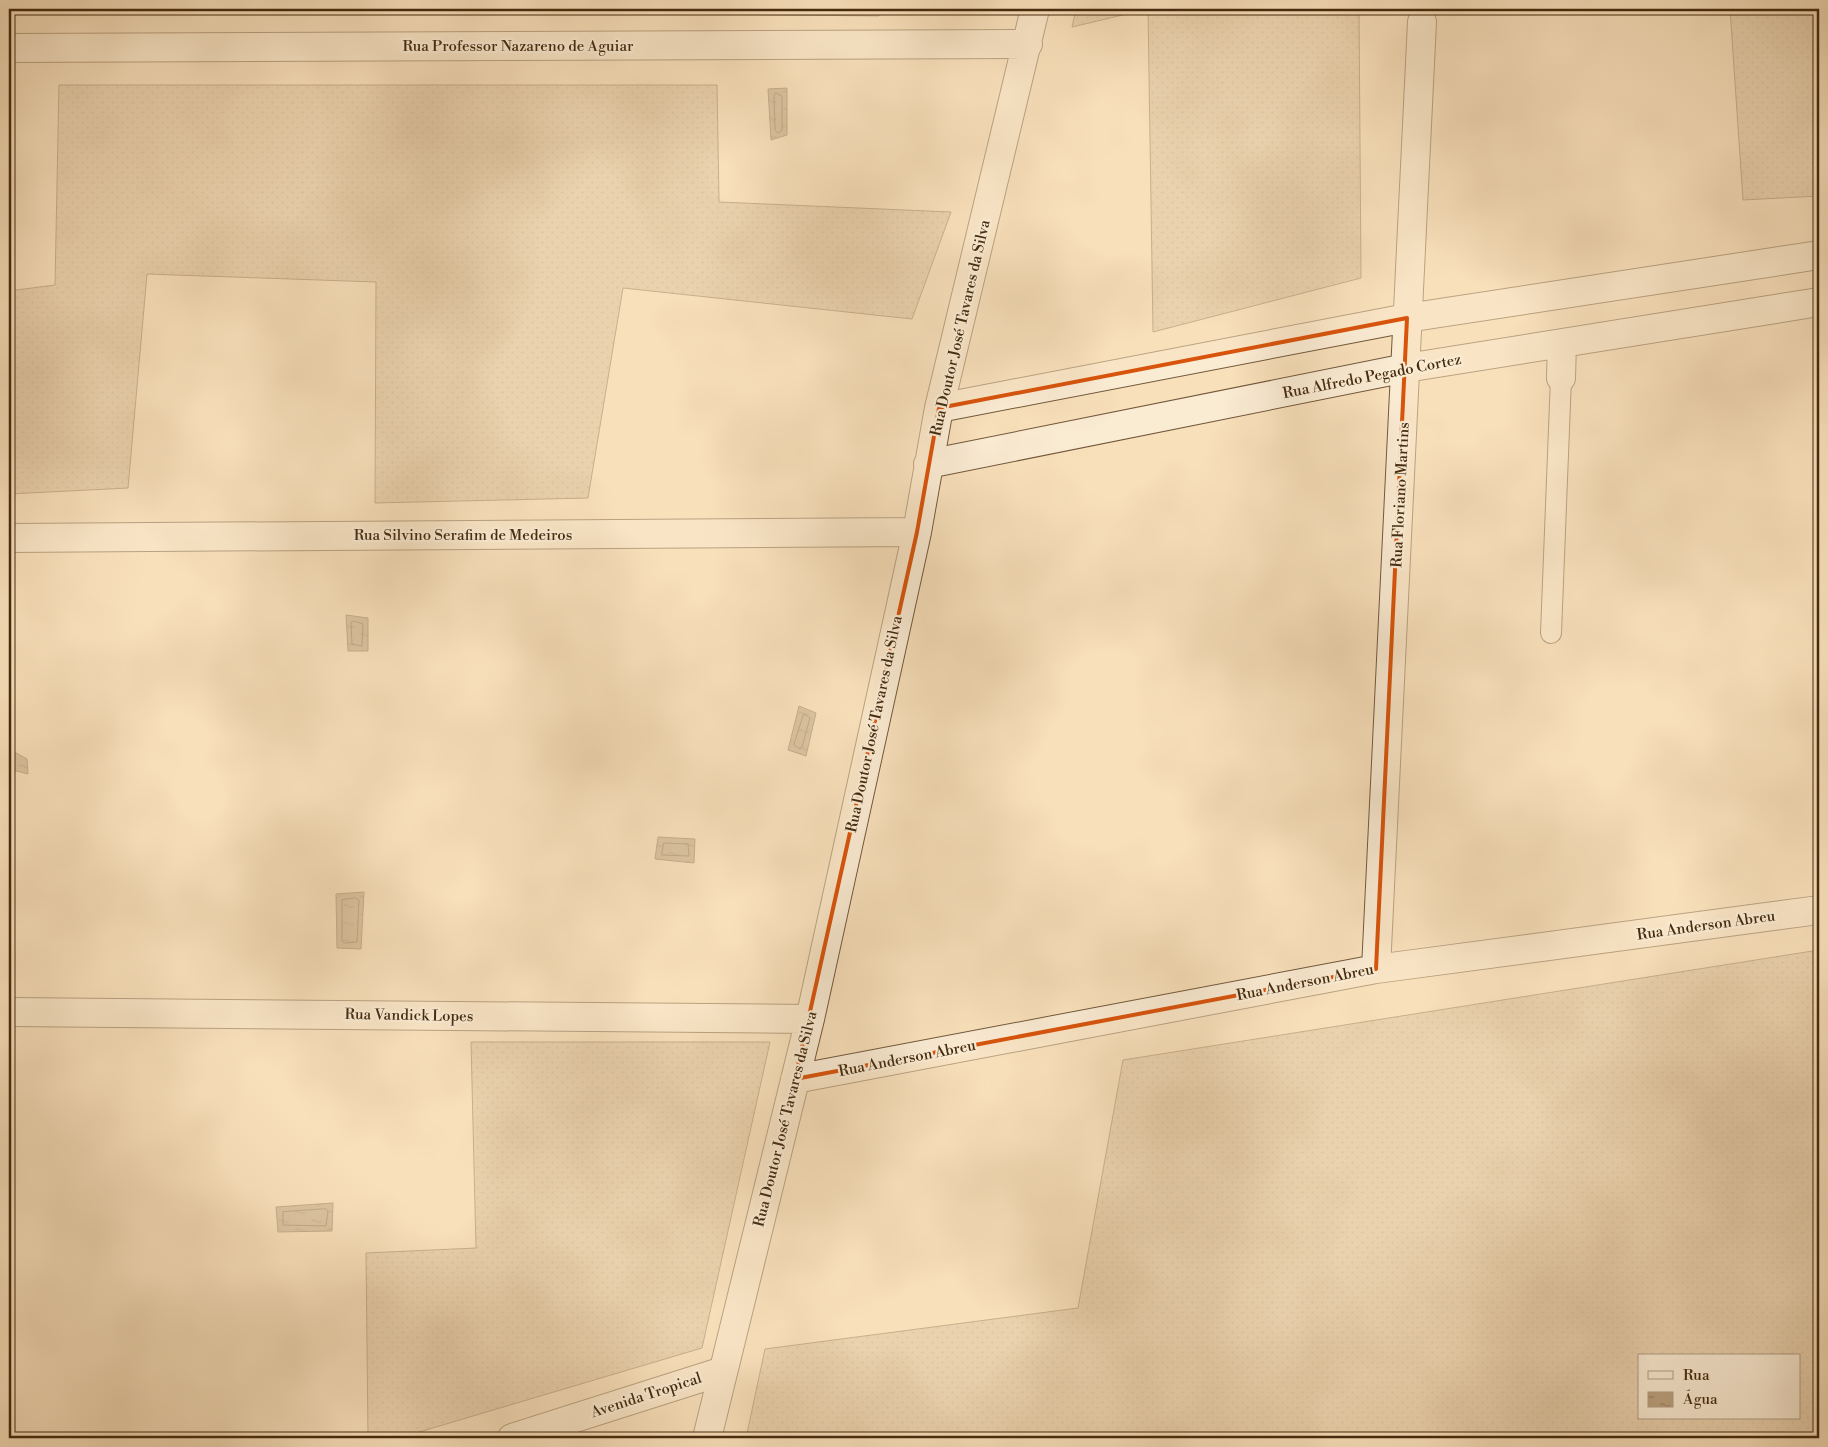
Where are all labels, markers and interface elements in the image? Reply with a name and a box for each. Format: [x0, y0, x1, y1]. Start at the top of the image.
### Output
street label: Rua Professor Nazareno de Aguiar [402, 37, 634, 56]
street label: Rua Doutor José Tavares da Silva [926, 218, 995, 438]
street label: Rua Alfredo Pegado Cortez [1281, 350, 1463, 403]
street label: Rua Floriano Martins [1387, 422, 1414, 568]
street label: Rua Silvino Serafim de Medeiros [354, 526, 572, 545]
street label: Rua Doutor José Tavares da Silva [842, 613, 907, 834]
street label: Rua Anderson Abreu [1636, 906, 1777, 945]
street label: Rua Anderson Abreu [1235, 960, 1376, 1005]
street label: Rua Vandick Lopes [344, 1005, 474, 1026]
street label: Rua Doutor José Tavares da Silva [749, 1009, 822, 1229]
street label: Rua Anderson Abreu [837, 1036, 978, 1081]
legend [1638, 1354, 1800, 1420]
text: Rua [1683, 1366, 1710, 1385]
street label: Avenida Tropical [587, 1368, 704, 1423]
text: Água [1682, 1389, 1718, 1409]

